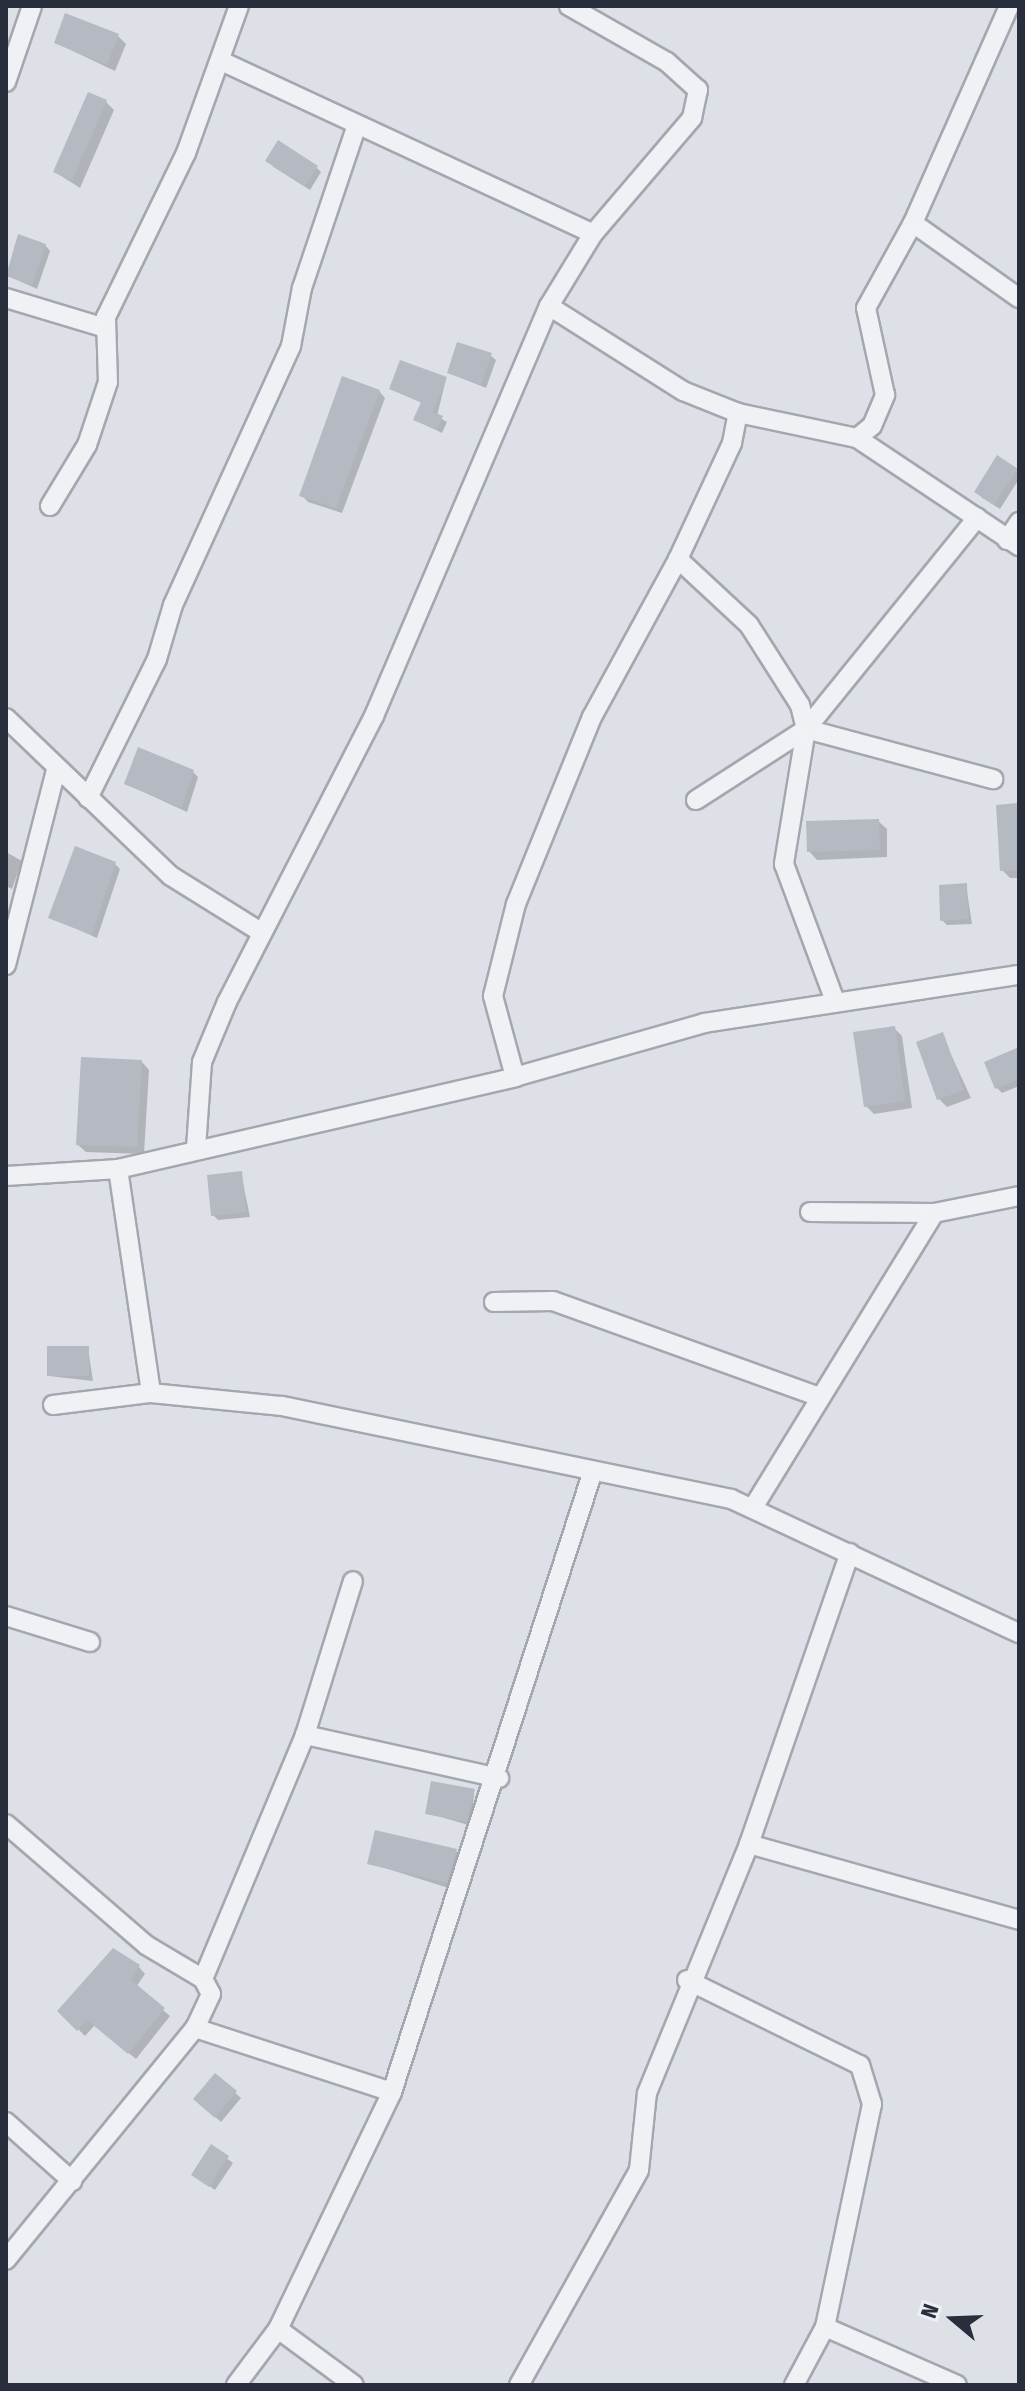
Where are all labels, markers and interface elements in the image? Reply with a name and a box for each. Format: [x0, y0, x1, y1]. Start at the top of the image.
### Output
north arrow [913, 2279, 993, 2359]
text: N [915, 2300, 945, 2322]

